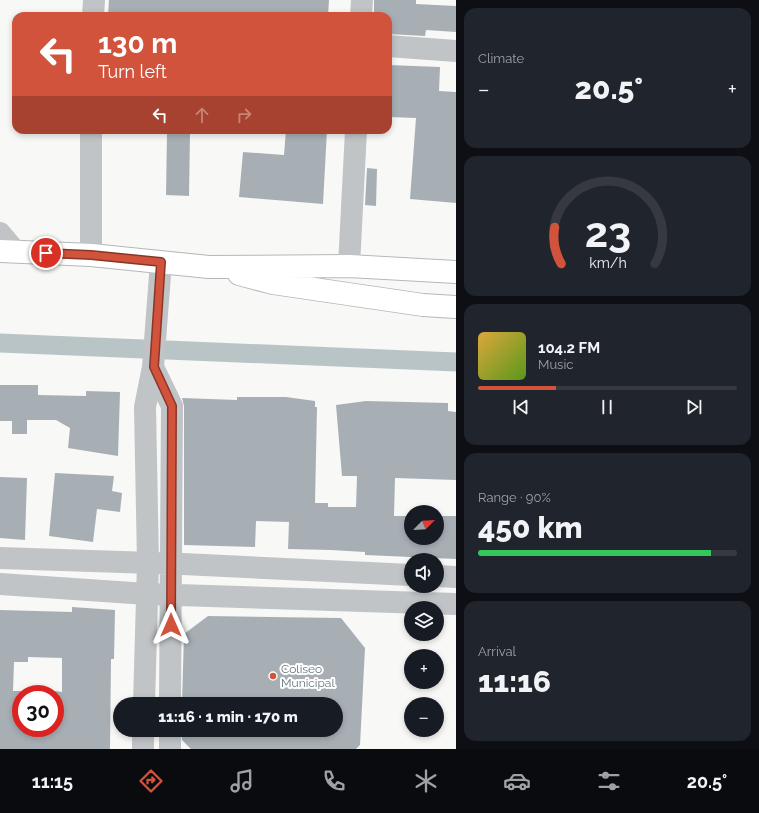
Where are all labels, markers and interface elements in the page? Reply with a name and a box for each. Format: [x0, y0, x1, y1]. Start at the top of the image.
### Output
text: 130 m [98, 27, 177, 60]
icon: left [32, 28, 84, 80]
text: Climate [478, 51, 524, 66]
text: Turn left [98, 61, 167, 82]
text: 20.5° [575, 71, 643, 106]
text: − [478, 76, 490, 102]
text: + [728, 76, 737, 102]
icon: left [149, 104, 171, 126]
icon: ahead [191, 104, 213, 126]
icon: right [233, 104, 255, 126]
text: 23 [584, 208, 631, 257]
pin [29, 236, 63, 270]
icon: arrive [35, 242, 57, 264]
text: km/h [589, 255, 626, 271]
text: 104.2 FM [538, 339, 600, 357]
text: Music [538, 357, 573, 372]
icon: previous [510, 396, 532, 418]
icon: pause [596, 396, 618, 418]
icon: next [683, 396, 705, 418]
text: Range · 90% [478, 490, 551, 505]
north arrow [404, 505, 444, 545]
map controls [404, 505, 444, 737]
text: 450 km [478, 510, 583, 545]
button: sound [404, 553, 444, 593]
button: layers [404, 601, 444, 641]
position arrow [150, 604, 192, 646]
text: Arrival [478, 644, 516, 659]
button: + [404, 649, 444, 689]
place label: Coliseo Municipal [281, 662, 335, 690]
text: 11:16 [478, 664, 551, 699]
marker: Coliseo Municipal [268, 671, 278, 681]
speed limit sign: 30 [12, 685, 64, 737]
button: − [404, 697, 444, 737]
text: 11:16 · 1 min · 170 m [158, 708, 298, 726]
icon: directions [137, 767, 165, 795]
icon: music [228, 767, 256, 795]
icon: phone [320, 767, 348, 795]
icon: climate [412, 767, 440, 795]
icon: car [503, 767, 531, 795]
icon: filters [595, 767, 623, 795]
text: 11:15 [32, 771, 73, 792]
text: 20.5° [687, 771, 727, 792]

